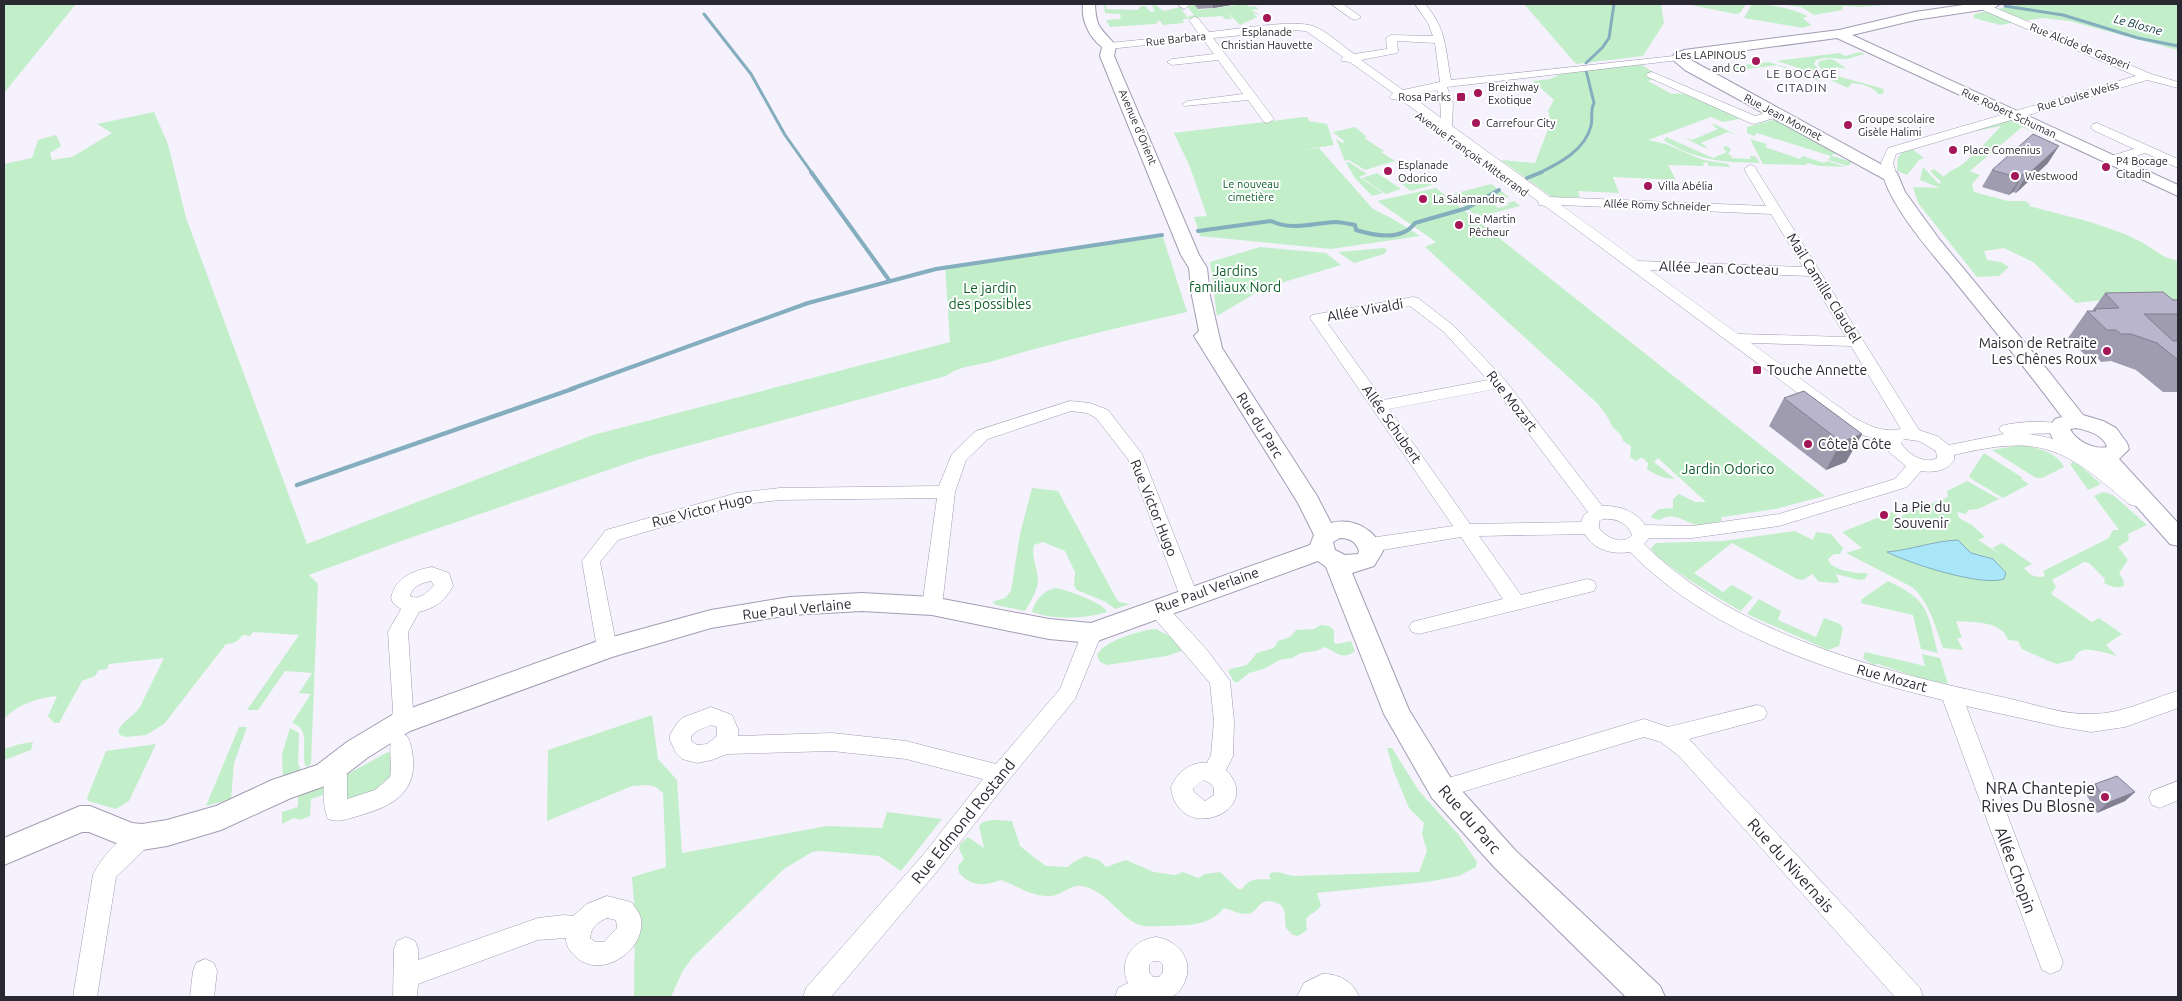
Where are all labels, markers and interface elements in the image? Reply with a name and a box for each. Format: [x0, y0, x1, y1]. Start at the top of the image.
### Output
marker: Esplanade Christian Hauvette [1261, 12, 1273, 24]
water label: Le Blosne [2113, 12, 2164, 37]
street label: Rue Alcide de Gasperi [2028, 20, 2132, 72]
place label: Esplanade Christian Hauvette [1221, 26, 1313, 51]
street label: Rue Barbara [1145, 30, 1207, 48]
place label: Les LAPINOUS and Co [1675, 49, 1746, 74]
marker: Les LAPINOUS and Co [1750, 55, 1762, 67]
district label: LE BOCAGE CITADIN [1766, 67, 1838, 94]
street label: Rue Louise Weiss [2036, 79, 2120, 113]
place label: Breizhway Exotique [1488, 81, 1539, 106]
street label: Rue Robert Schuman [1960, 86, 2058, 140]
marker: Breizhway Exotique [1472, 87, 1484, 99]
street label: Avenue d'Orient [1117, 88, 1160, 167]
place label: Rosa Parks [1398, 91, 1451, 103]
marker: Rosa Parks [1455, 91, 1467, 103]
street label: Rue Jean Monnet [1742, 91, 1825, 143]
street label: Avenue François Mitterrand [1413, 109, 1531, 199]
place label: Groupe scolaire Gisèle Halimi [1858, 113, 1935, 138]
marker: Carrefour City [1470, 117, 1482, 129]
place label: Carrefour City [1486, 117, 1556, 129]
marker: Groupe scolaire Gisèle Halimi [1842, 119, 1854, 131]
marker: Place Comenius [1947, 144, 1959, 156]
place label: Place Comenius [1963, 144, 2041, 156]
place label: P4 Bocage Citadin [2116, 155, 2168, 180]
place label: Esplanade Odorico [1398, 159, 1448, 184]
marker: P4 Bocage Citadin [2100, 161, 2112, 173]
marker: Esplanade Odorico [1382, 165, 1394, 177]
marker: Westwood [2009, 170, 2021, 182]
place label: Westwood [2025, 170, 2078, 182]
park label: Le nouveau cimetière [1223, 178, 1279, 203]
marker: Villa Abélia [1642, 180, 1654, 192]
place label: Villa Abélia [1658, 180, 1713, 192]
marker: La Salamandre [1417, 193, 1429, 205]
place label: La Salamandre [1433, 193, 1505, 205]
street label: Allée Romy Schneider [1603, 197, 1712, 213]
place label: Le Martin Pêcheur [1469, 213, 1516, 238]
marker: Le Martin Pêcheur [1453, 219, 1465, 231]
street label: Mail Camille Claudel [1784, 230, 1864, 346]
street label: Allée Jean Cocteau [1659, 258, 1779, 278]
park label: Jardins familiaux Nord [1189, 263, 1281, 295]
park label: Le jardin des possibles [949, 280, 1031, 312]
street label: Allée Vivaldi [1326, 295, 1404, 325]
place label: Maison de Retraite Les Chênes Roux [1979, 335, 2097, 367]
marker: Maison de Retraite Les Chênes Roux [2101, 345, 2113, 357]
place label: Touche Annette [1767, 362, 1867, 378]
marker: Touche Annette [1751, 364, 1763, 376]
street label: Rue Mozart [1483, 368, 1541, 435]
street label: Allée Schubert [1359, 382, 1425, 467]
street label: Rue du Parc [1234, 389, 1287, 461]
place label: Côte à Côte [1818, 436, 1892, 452]
marker: Côte à Côte [1802, 438, 1814, 450]
street label: Rue Victor Hugo [1127, 457, 1181, 559]
park label: Jardin Odorico [1682, 461, 1774, 477]
street label: Rue Victor Hugo [650, 490, 754, 530]
place label: La Pie du Souvenir [1894, 499, 1950, 531]
marker: La Pie du Souvenir [1878, 509, 1890, 521]
street label: Rue Paul Verlaine [1153, 564, 1261, 616]
street label: Rue Paul Verlaine [742, 595, 852, 623]
street label: Rue Mozart [1855, 661, 1929, 695]
street label: Rue Edmond Rostand [907, 755, 1019, 887]
place label: NRA Chantepie Rives Du Blosne [1981, 779, 2095, 815]
street label: Rue du Parc [1435, 781, 1505, 857]
marker: NRA Chantepie Rives Du Blosne [2099, 791, 2111, 803]
street label: Rue du Nivernais [1744, 814, 1838, 916]
street label: Allée Chopin [1992, 824, 2040, 916]

